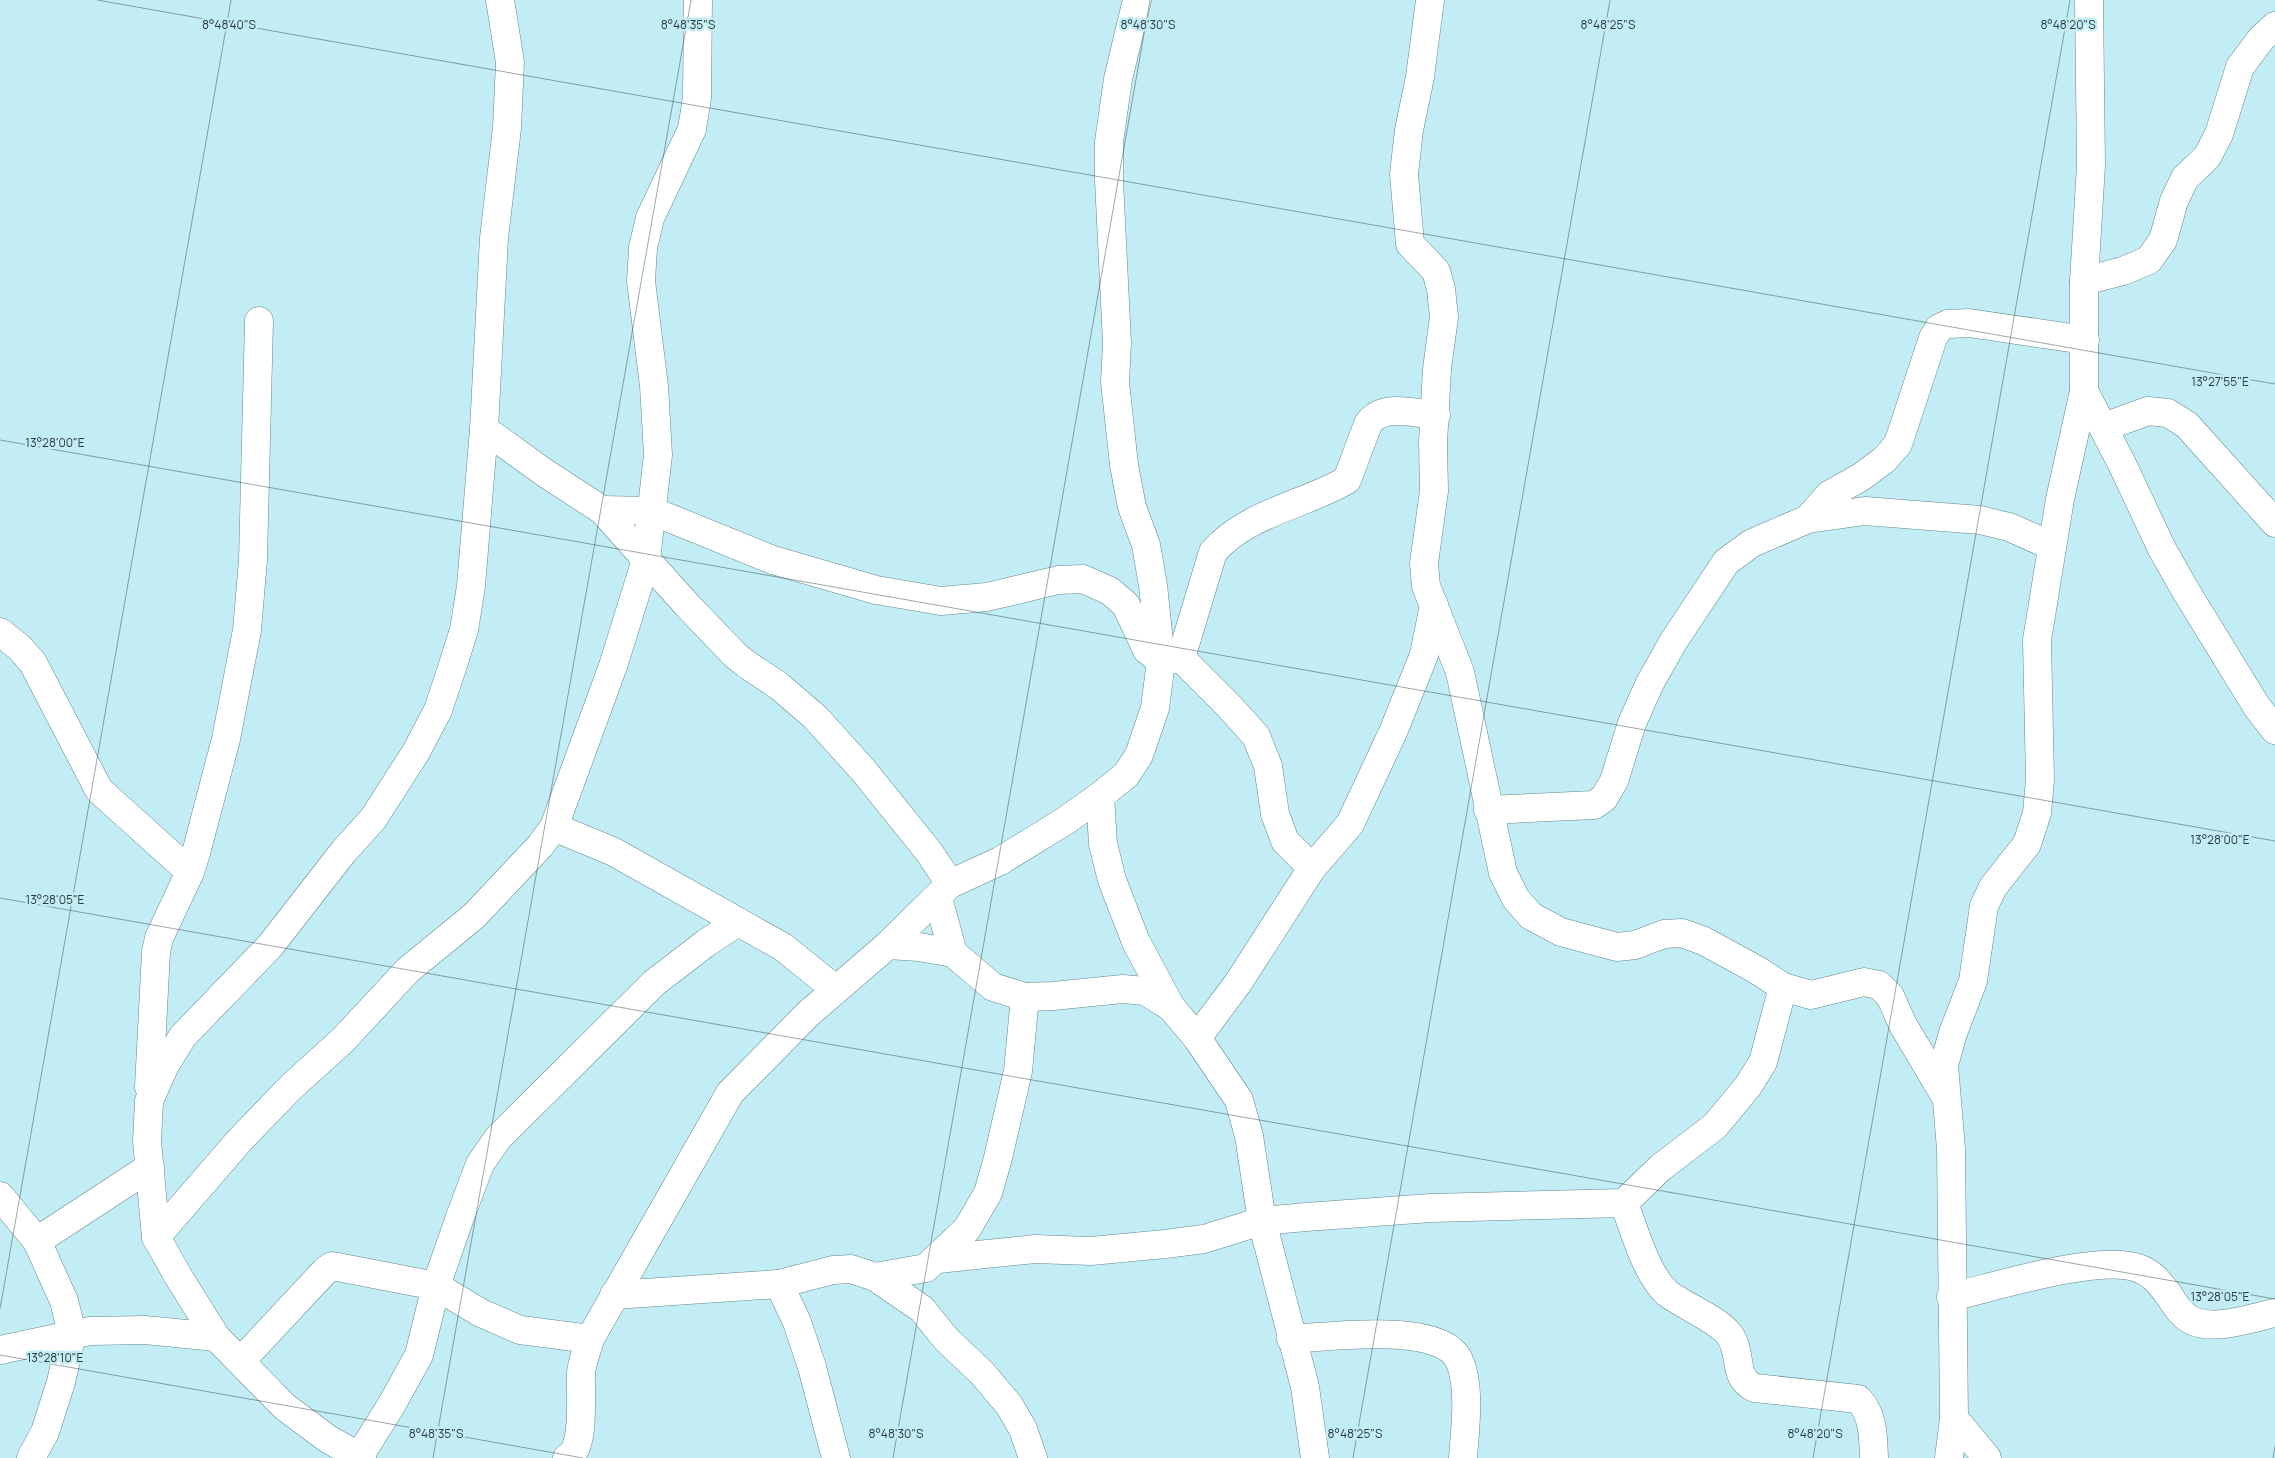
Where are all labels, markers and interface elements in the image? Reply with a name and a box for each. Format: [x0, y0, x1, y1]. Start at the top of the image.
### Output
text: 8°48'40"S [202, 16, 256, 33]
text: 8°48'35"S [661, 16, 715, 33]
text: 8°48'30"S [1120, 16, 1176, 33]
text: 8°48'25"S [1581, 16, 1635, 33]
text: 8°48'20"S [2040, 16, 2096, 33]
text: 13°27'55"E [2191, 373, 2249, 390]
text: 13°28'00"E [25, 434, 85, 451]
text: 13°28'00"E [2190, 831, 2250, 848]
text: 13°28'05"E [26, 891, 85, 908]
text: 13°28'05"E [2191, 1288, 2250, 1305]
text: 13°28'10"E [27, 1349, 83, 1366]
text: 8°48'35"S [409, 1425, 463, 1442]
text: 8°48'30"S [868, 1425, 924, 1442]
text: 8°48'25"S [1328, 1425, 1382, 1442]
text: 8°48'20"S [1787, 1425, 1843, 1442]

